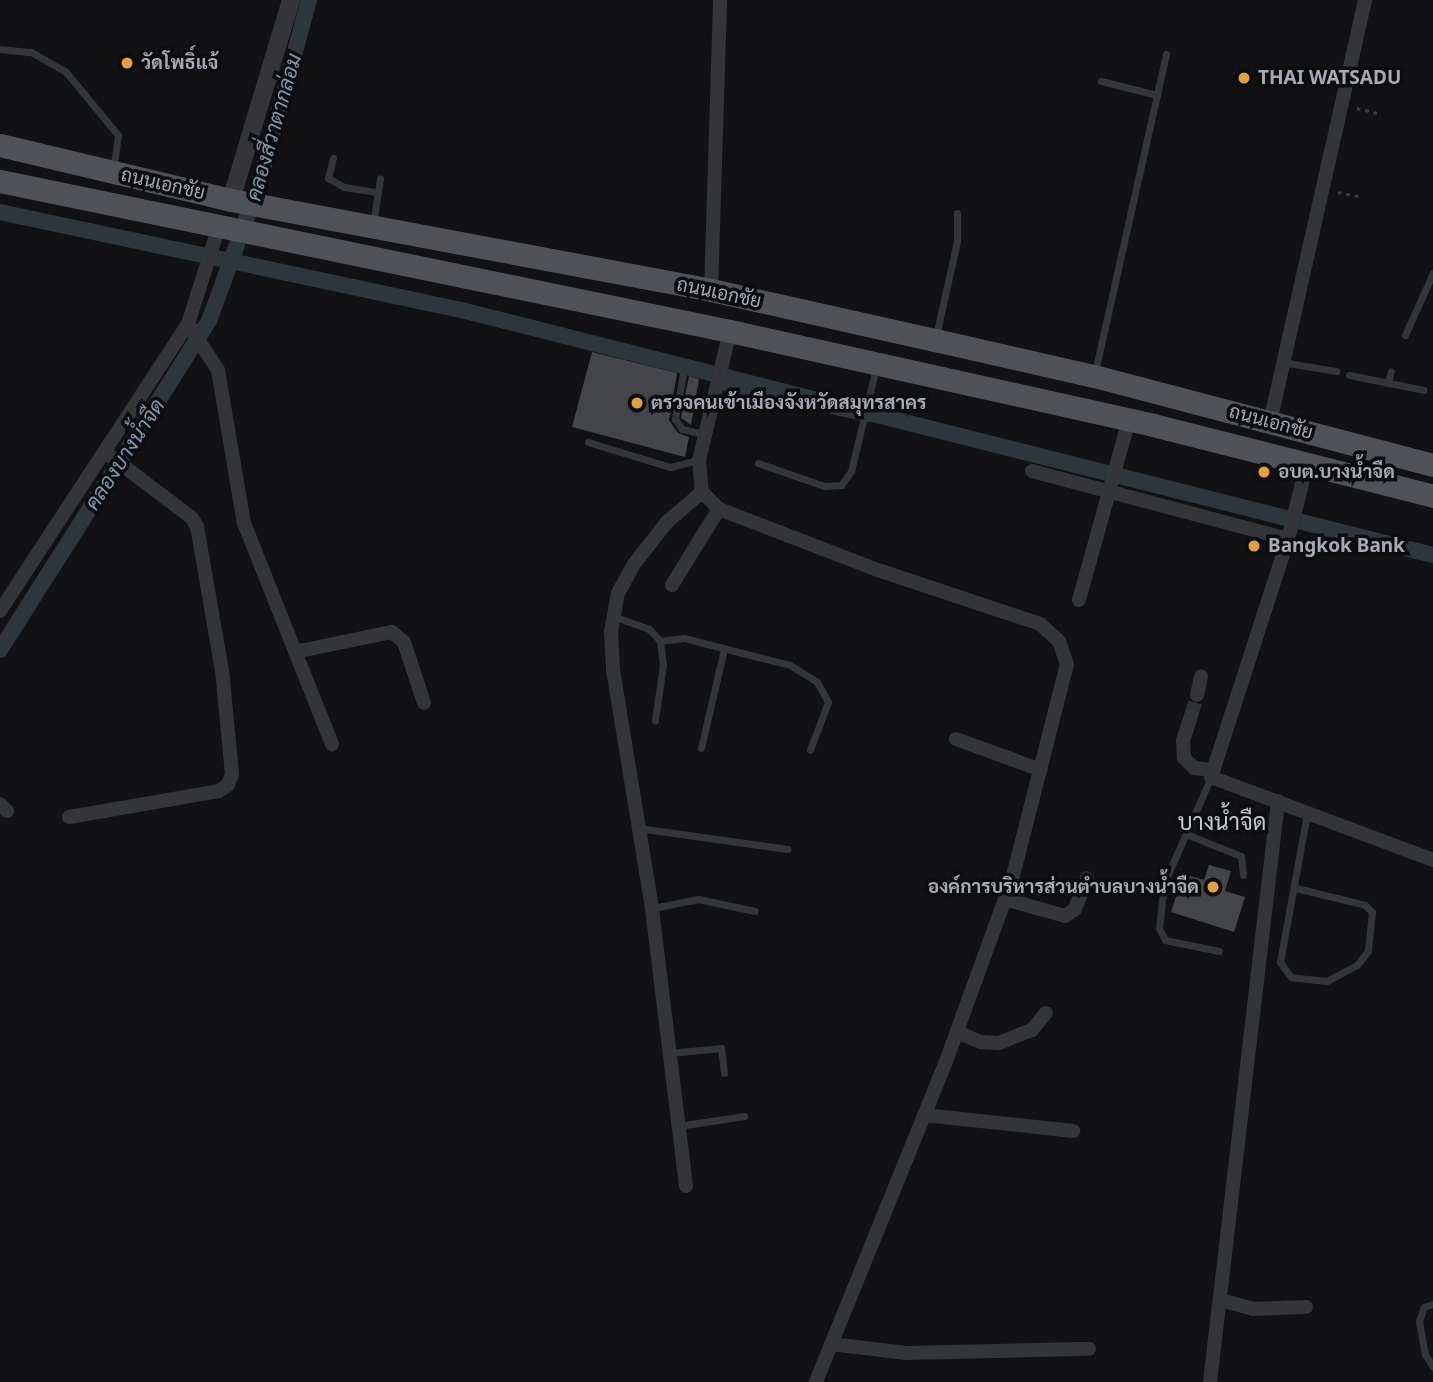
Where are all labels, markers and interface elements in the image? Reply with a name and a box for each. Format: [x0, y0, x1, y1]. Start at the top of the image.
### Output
water label: คลองสี่วาตากล่อม [240, 50, 306, 204]
place label: วัดโพธิ์แจ้ [141, 52, 218, 74]
marker: วัดโพธิ์แจ้ [119, 55, 135, 71]
place label: THAI WATSADU [1258, 67, 1401, 89]
marker: THAI WATSADU [1236, 70, 1252, 86]
street label: ถนนเอกชัย [119, 163, 207, 205]
street label: ถนนเอกชัย [675, 273, 763, 313]
place label: ตรวจคนเข้าเมืองจังหวัดสมุทรสาคร [651, 392, 926, 414]
water label: คลองบางน้ำจืด [79, 394, 169, 514]
marker: ตรวจคนเข้าเมืองจังหวัดสมุทรสาคร [629, 395, 645, 411]
street label: ถนนเอกชัย [1227, 400, 1315, 444]
place label: อบต.บางน้ำจืด [1278, 461, 1395, 483]
marker: อบต.บางน้ำจืด [1256, 464, 1272, 480]
place label: Bangkok Bank [1268, 535, 1405, 557]
marker: Bangkok Bank [1246, 538, 1262, 554]
district label: บางน้ำจืด [1178, 807, 1266, 835]
place label: องค์การบริหารส่วนตำบลบางน้ำจืด [928, 876, 1199, 898]
marker: องค์การบริหารส่วนตำบลบางน้ำจืด [1205, 879, 1221, 895]

